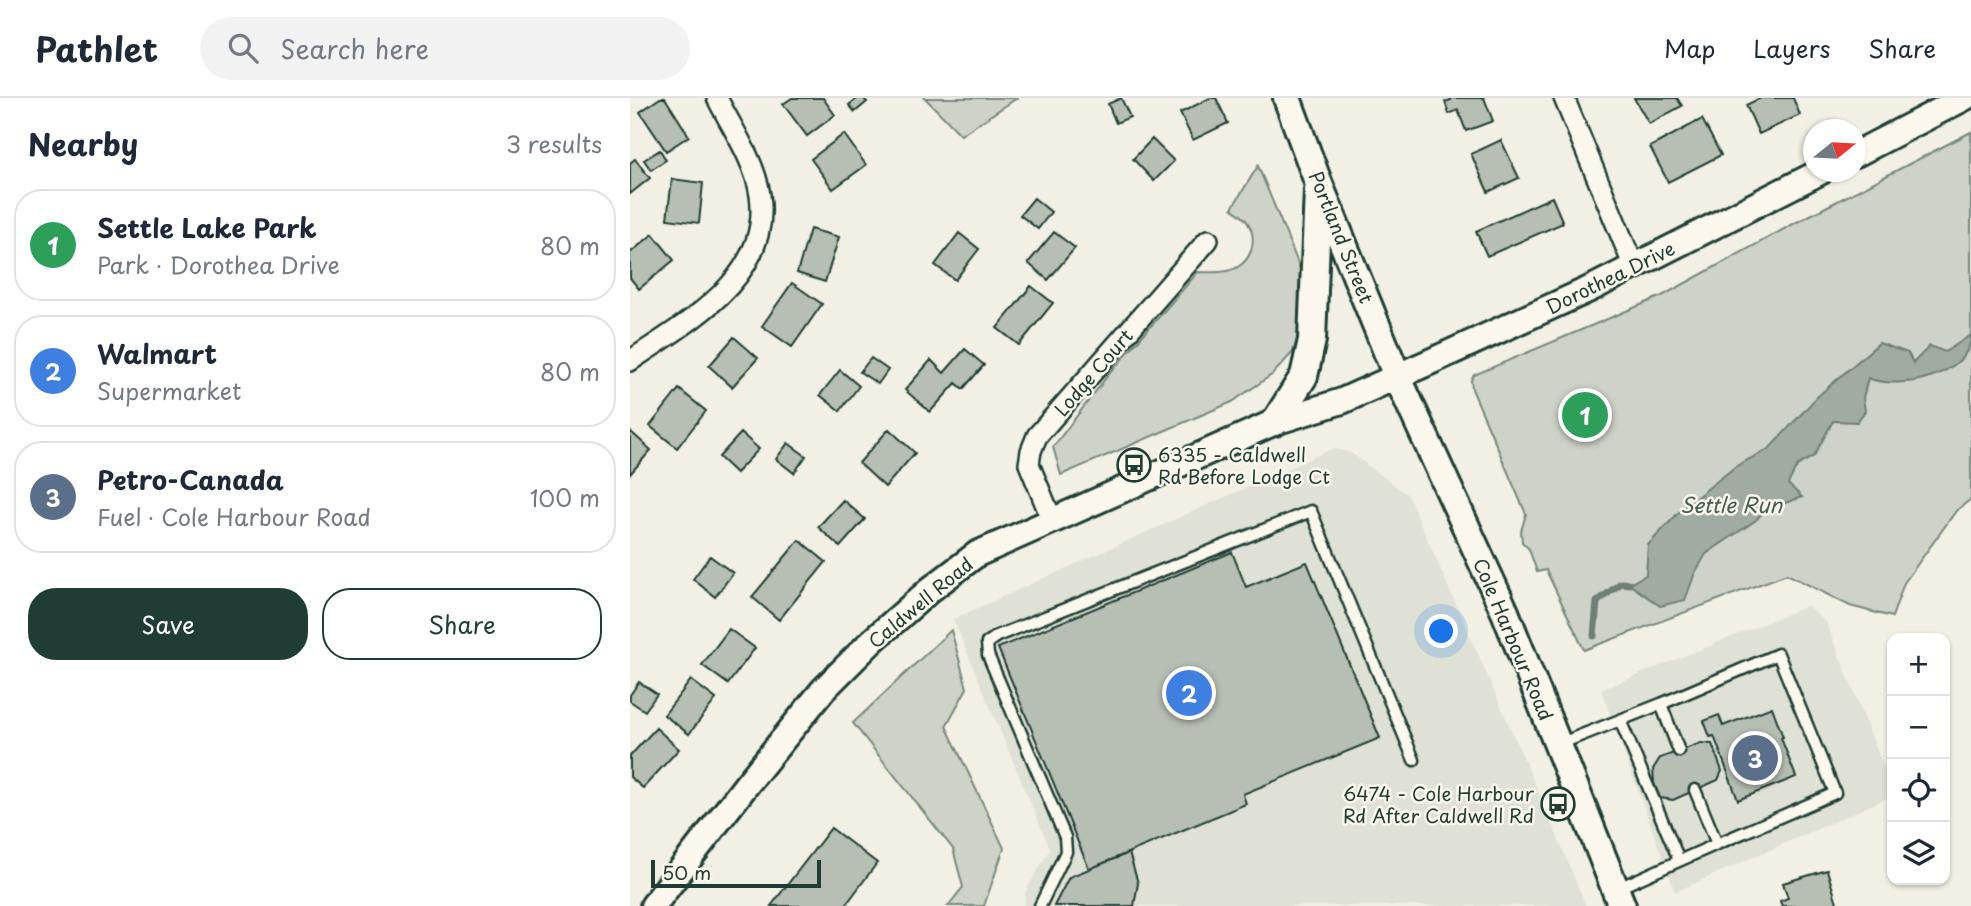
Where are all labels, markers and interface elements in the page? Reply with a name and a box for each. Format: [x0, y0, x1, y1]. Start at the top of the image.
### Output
search box [200, 17, 690, 80]
text: Pathlet [35, 23, 158, 73]
icon: search [224, 29, 262, 67]
text: Search here [280, 29, 429, 68]
text: Map [1664, 30, 1715, 66]
text: Layers [1753, 30, 1830, 66]
text: Share [1868, 30, 1936, 66]
north arrow [1803, 119, 1866, 182]
text: Nearby [28, 121, 138, 166]
text: 3 results [506, 126, 602, 161]
street label: Portland Street [1303, 167, 1381, 307]
text: Settle Lake Park [97, 208, 317, 247]
text: 1 [48, 228, 59, 263]
text: 80 m [540, 228, 600, 263]
street label: Dorothea Drive [1541, 234, 1679, 320]
text: Park · Dorothea Drive [97, 247, 340, 282]
street label: Lodge Court [1047, 322, 1139, 422]
text: Walmart [97, 334, 217, 373]
text: 2 [45, 354, 61, 389]
text: 80 m [540, 354, 600, 389]
text: Supermarket [97, 373, 241, 408]
pin: 1 [1562, 389, 1608, 441]
place label: 6335 - Caldwell Rd Before Lodge Ct [1158, 440, 1330, 490]
bus stop icon: 6335 - Caldwell Rd Before Lodge Ct [1115, 446, 1153, 484]
text: Petro-Canada [97, 460, 284, 499]
text: 3 [45, 480, 61, 515]
text: 100 m [530, 480, 600, 515]
water label: Settle Run [1680, 488, 1783, 520]
text: Fuel · Cole Harbour Road [97, 499, 371, 534]
street label: Caldwell Road [862, 550, 978, 654]
street label: Cole Harbour Road [1467, 553, 1561, 725]
button: Save [28, 588, 308, 660]
button: Share [322, 588, 602, 660]
your location [1424, 614, 1458, 648]
map controls [1887, 633, 1950, 885]
button: + [1887, 633, 1950, 696]
pin: 2 [1166, 667, 1212, 719]
button: − [1887, 696, 1950, 759]
pin: 3 [1732, 732, 1778, 784]
button: locate [1887, 759, 1950, 822]
place label: 6474 - Cole Harbour Rd After Caldwell Rd [1343, 779, 1535, 829]
bus stop icon: 6474 - Cole Harbour Rd After Caldwell Rd [1539, 785, 1577, 823]
button: layers [1887, 822, 1950, 885]
scale bar [651, 857, 821, 889]
text: 50 m [662, 858, 711, 886]

